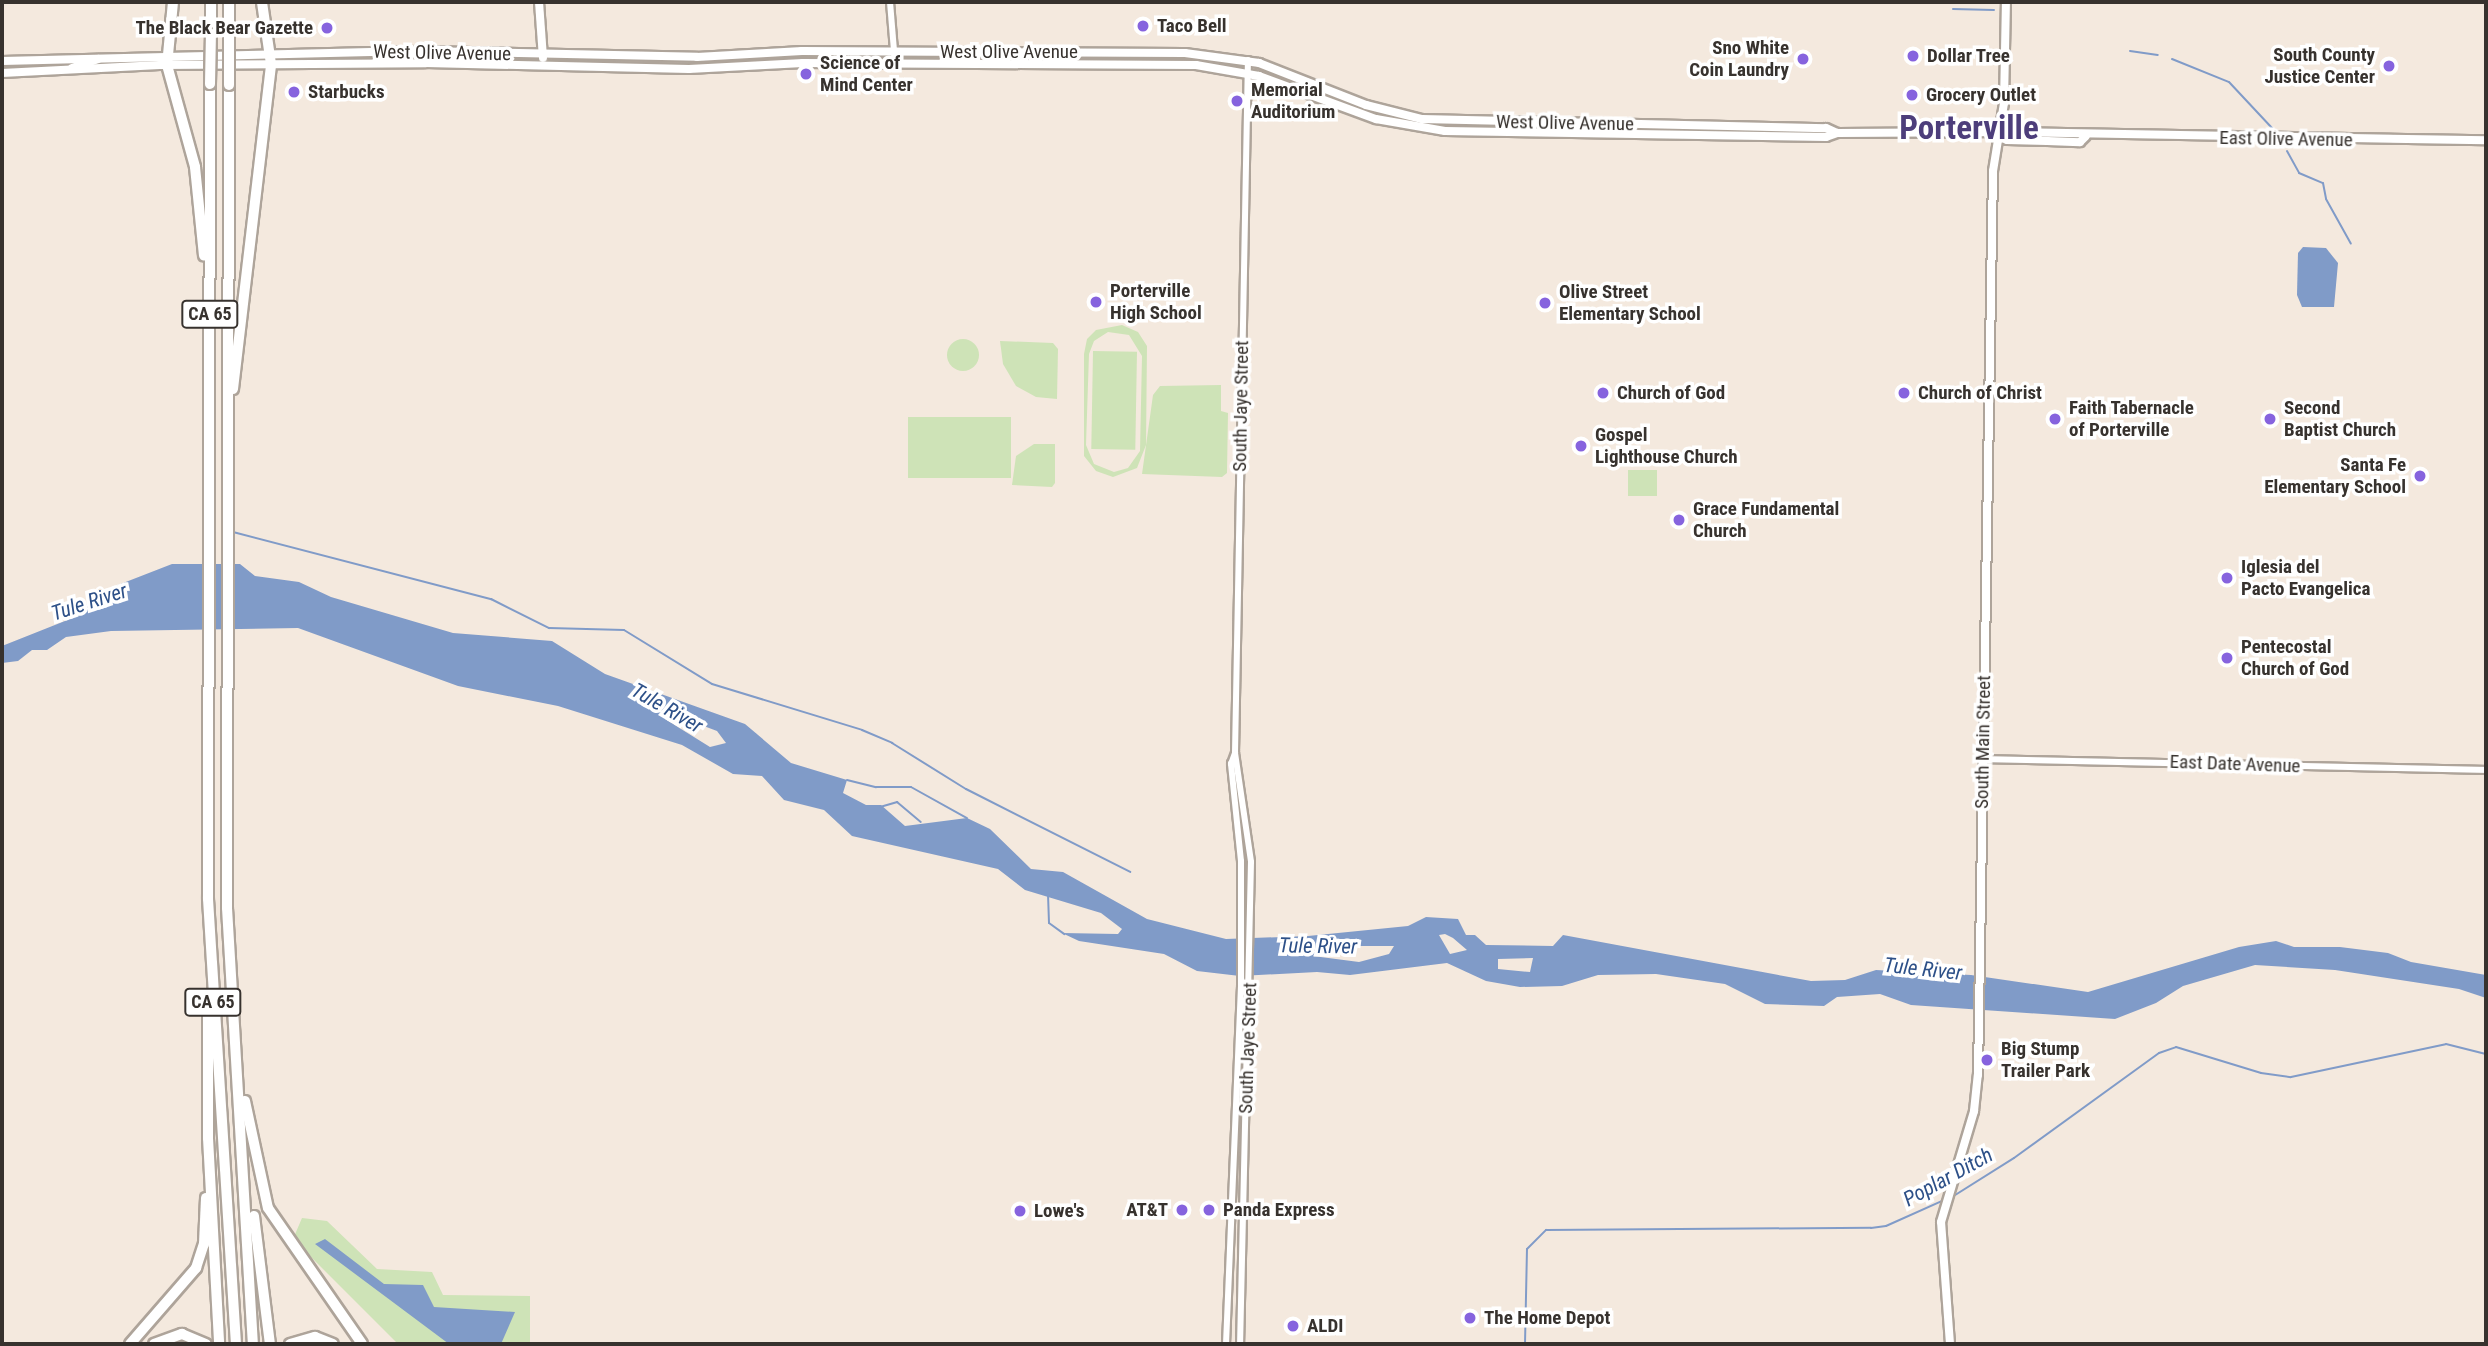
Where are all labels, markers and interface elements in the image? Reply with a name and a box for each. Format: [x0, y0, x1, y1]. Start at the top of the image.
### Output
place label: Taco Bell [1157, 15, 1227, 37]
place label: The Black Bear Gazette [136, 17, 313, 39]
marker: Taco Bell [1135, 18, 1151, 34]
marker: The Black Bear Gazette [319, 20, 335, 36]
place label: Sno White Coin Laundry [1689, 37, 1789, 81]
street label: West Olive Avenue [373, 40, 511, 66]
street label: West Olive Avenue [940, 41, 1078, 63]
place label: South County Justice Center [2264, 44, 2375, 88]
place label: Dollar Tree [1927, 45, 2010, 67]
marker: Dollar Tree [1905, 48, 1921, 64]
marker: Sno White Coin Laundry [1795, 51, 1811, 67]
place label: Science of Mind Center [820, 52, 913, 96]
marker: South County Justice Center [2381, 58, 2397, 74]
marker: Science of Mind Center [798, 66, 814, 82]
place label: Memorial Auditorium [1251, 79, 1335, 123]
place label: Starbucks [308, 81, 385, 103]
marker: Starbucks [286, 84, 302, 100]
place label: Grocery Outlet [1926, 84, 2036, 106]
marker: Grocery Outlet [1904, 87, 1920, 103]
marker: Memorial Auditorium [1229, 93, 1245, 109]
district label: Porterville [1899, 108, 2039, 148]
street label: West Olive Avenue [1496, 110, 1634, 136]
street label: East Olive Avenue [2219, 126, 2353, 152]
place label: Porterville High School [1110, 280, 1202, 324]
place label: Olive Street Elementary School [1559, 281, 1701, 325]
marker: Porterville High School [1088, 294, 1104, 310]
marker: Olive Street Elementary School [1537, 295, 1553, 311]
road number: CA 65 [180, 300, 240, 328]
street label: South Jaye Street [1228, 340, 1254, 472]
place label: Church of God [1617, 382, 1725, 404]
place label: Church of Christ [1918, 382, 2042, 404]
marker: Church of God [1595, 385, 1611, 401]
marker: Church of Christ [1896, 385, 1912, 401]
place label: Faith Tabernacle of Porterville [2069, 397, 2194, 441]
place label: Second Baptist Church [2284, 397, 2396, 441]
marker: Faith Tabernacle of Porterville [2047, 411, 2063, 427]
marker: Second Baptist Church [2262, 411, 2278, 427]
place label: Gospel Lighthouse Church [1595, 424, 1738, 468]
marker: Gospel Lighthouse Church [1573, 438, 1589, 454]
place label: Santa Fe Elementary School [2264, 454, 2406, 498]
marker: Santa Fe Elementary School [2412, 468, 2428, 484]
place label: Grace Fundamental Church [1693, 498, 1839, 542]
marker: Grace Fundamental Church [1671, 512, 1687, 528]
place label: Iglesia del Pacto Evangelica [2241, 556, 2370, 600]
marker: Iglesia del Pacto Evangelica [2219, 570, 2235, 586]
water label: Tule River [48, 578, 130, 626]
place label: Pentecostal Church of God [2241, 636, 2349, 680]
marker: Pentecostal Church of God [2219, 650, 2235, 666]
street label: South Main Street [1970, 675, 1996, 809]
water label: Tule River [627, 678, 707, 738]
street label: East Date Avenue [2169, 750, 2301, 778]
water label: Tule River [1279, 933, 1357, 959]
water label: Tule River [1883, 952, 1963, 986]
street label: South Jaye Street [1234, 982, 1262, 1114]
road number: CA 65 [183, 987, 243, 1016]
place label: Big Stump Trailer Park [2001, 1038, 2090, 1082]
marker: Big Stump Trailer Park [1979, 1052, 1995, 1068]
water label: Poplar Ditch [1899, 1142, 1997, 1212]
place label: AT&T [1126, 1199, 1168, 1221]
place label: Panda Express [1223, 1199, 1335, 1221]
place label: Lowe's [1034, 1200, 1084, 1222]
marker: AT&T [1174, 1202, 1190, 1218]
marker: Panda Express [1201, 1202, 1217, 1218]
marker: Lowe's [1012, 1203, 1028, 1219]
place label: The Home Depot [1484, 1307, 1610, 1329]
marker: The Home Depot [1462, 1310, 1478, 1326]
place label: ALDI [1307, 1315, 1343, 1337]
marker: ALDI [1285, 1318, 1301, 1334]

